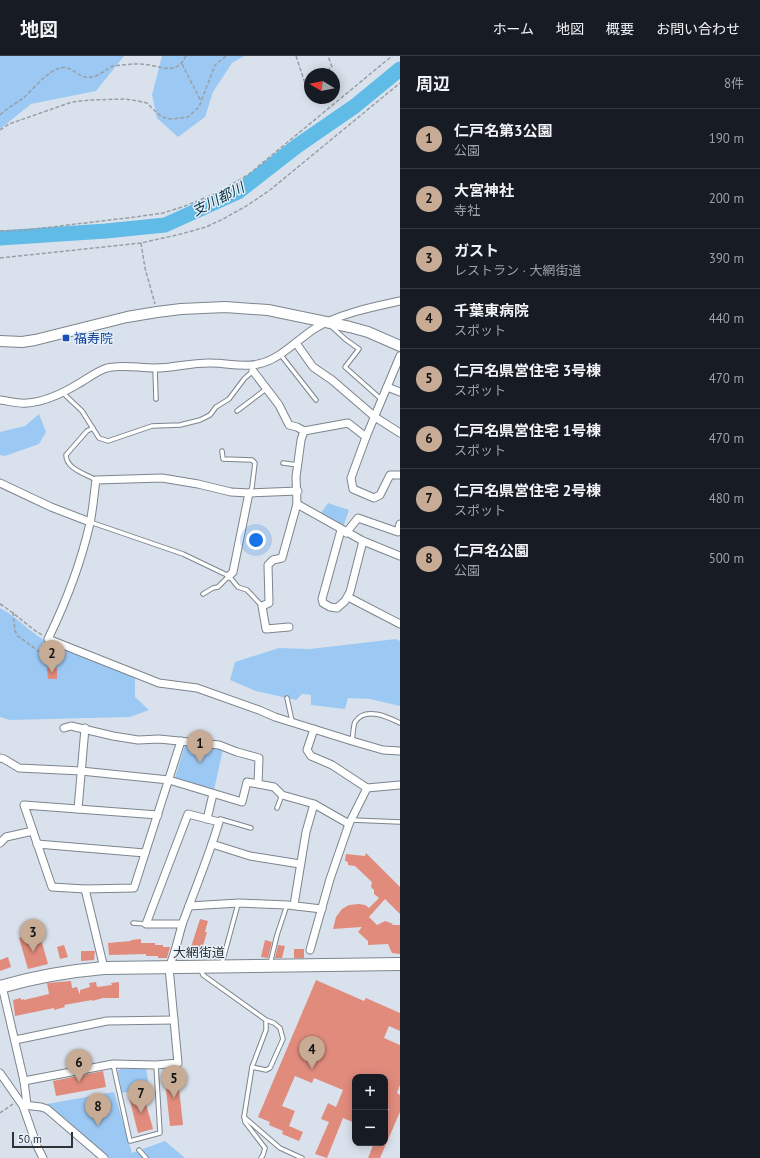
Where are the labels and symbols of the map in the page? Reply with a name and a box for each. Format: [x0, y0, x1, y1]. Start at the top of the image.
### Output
north arrow [304, 68, 340, 104]
water label: 支川都川 [189, 177, 249, 220]
place label: 福寿院 [74, 330, 113, 347]
marker: 福寿院 [61, 333, 71, 343]
your location [246, 530, 266, 550]
pin: 2 [39, 640, 65, 673]
pin: 1 [187, 730, 213, 763]
pin: 3 [20, 919, 46, 952]
street label: 大網街道 [173, 944, 225, 961]
pin: 4 [299, 1036, 325, 1069]
pin: 6 [66, 1049, 92, 1082]
pin: 5 [161, 1065, 187, 1098]
pin: 7 [128, 1080, 154, 1113]
pin: 8 [85, 1093, 111, 1126]
scale bar [12, 1130, 73, 1149]

